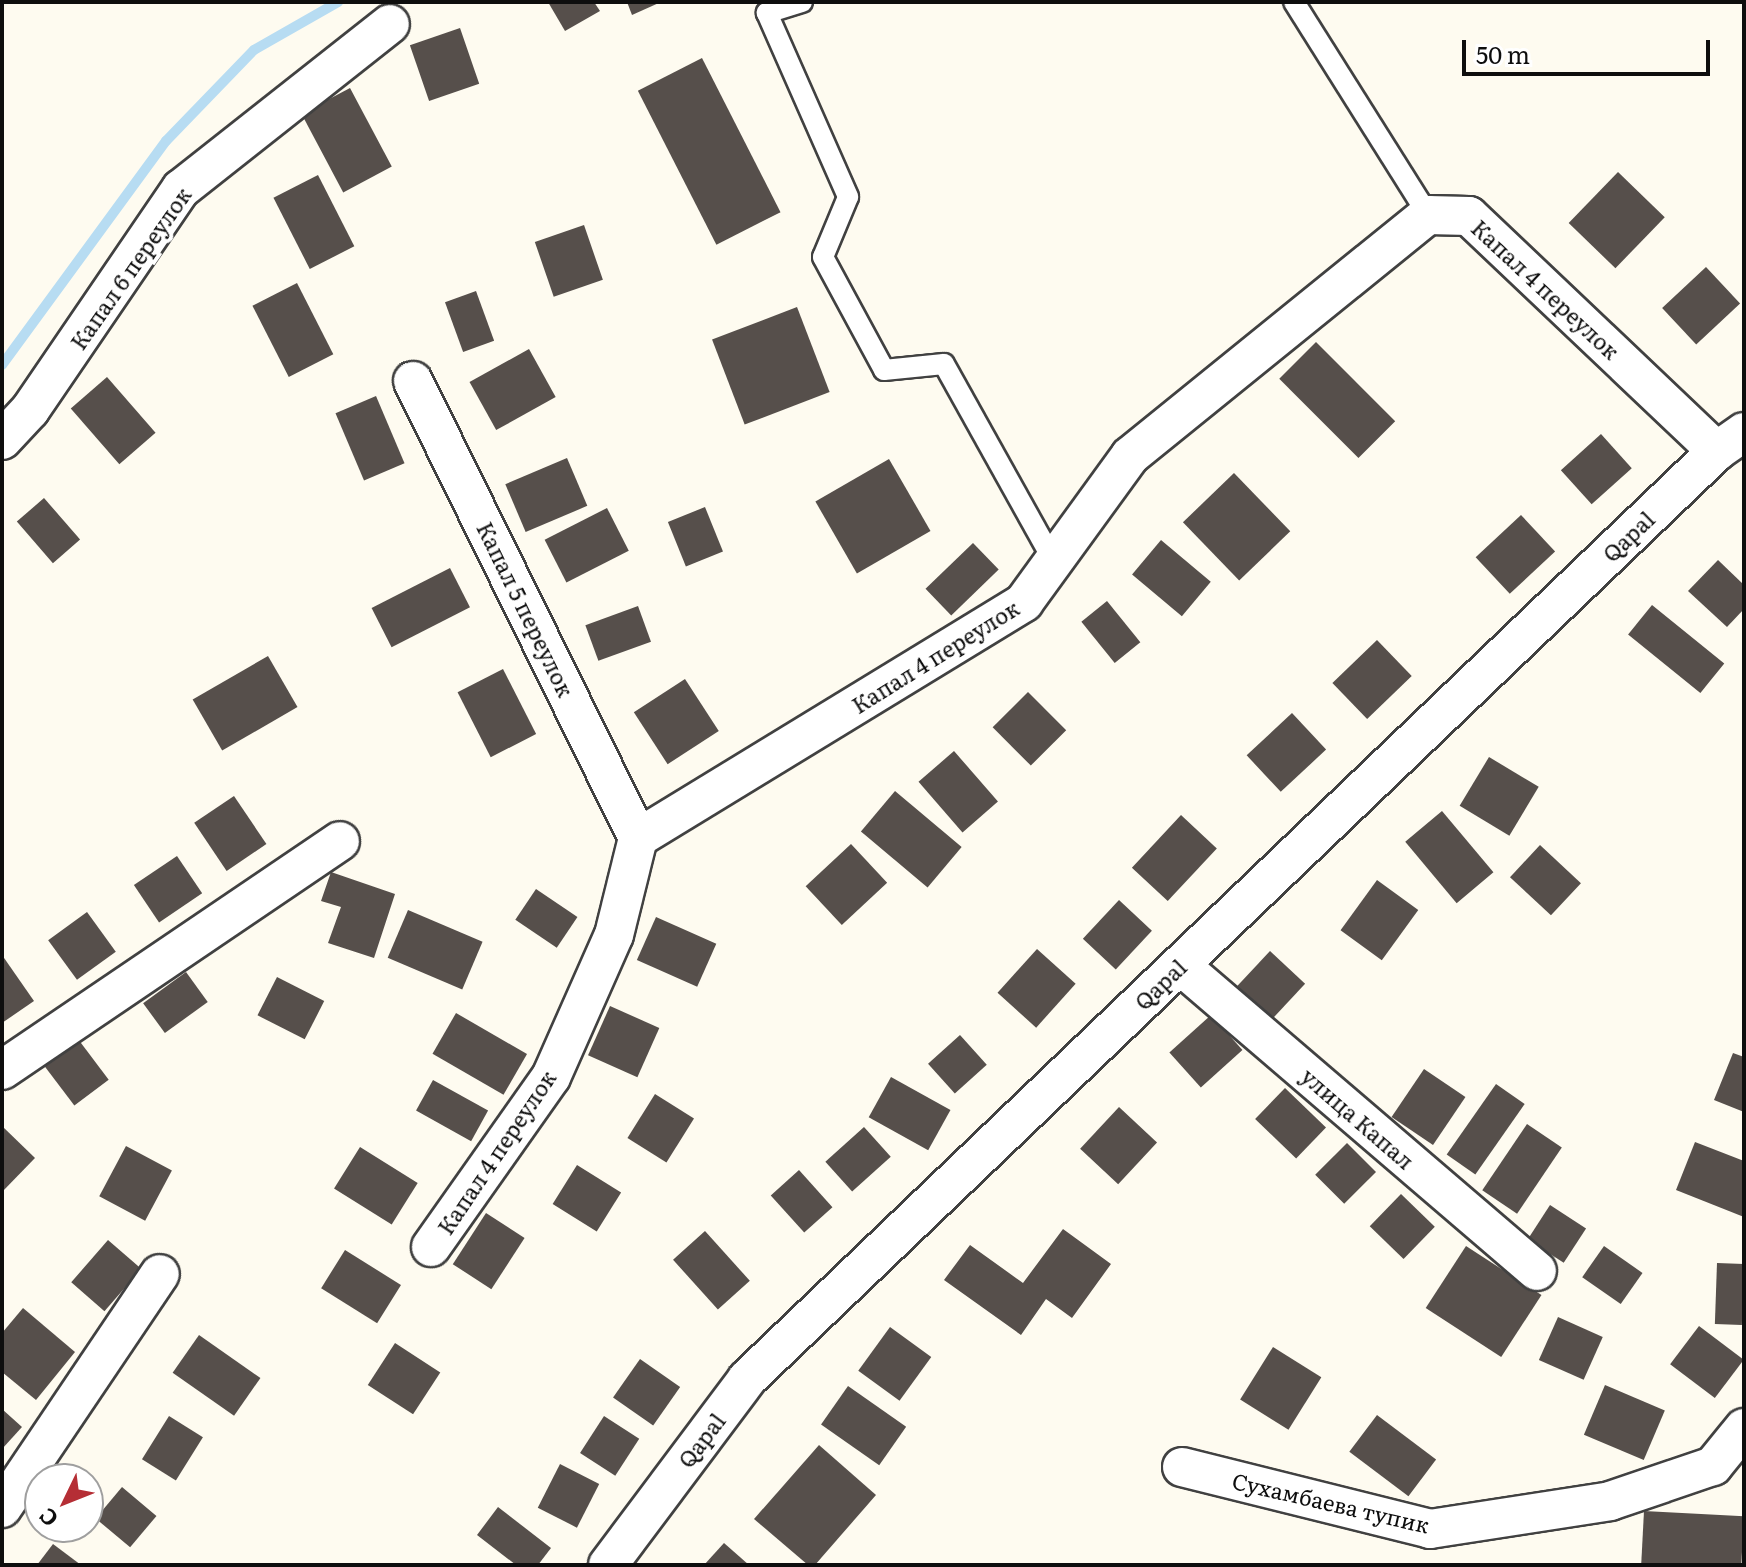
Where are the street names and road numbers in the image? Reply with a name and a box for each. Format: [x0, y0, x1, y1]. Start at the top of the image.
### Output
street label: Капал 6 переулок [64, 182, 196, 354]
street label: Капал 4 переулок [1467, 214, 1625, 364]
street label: Qapal [1597, 505, 1659, 567]
street label: Капал 5 переулок [472, 517, 580, 701]
street label: Капал 4 переулок [847, 594, 1023, 718]
street label: Qapal [1129, 953, 1191, 1015]
street label: улица Капал [1296, 1062, 1420, 1174]
street label: Капал 4 переулок [431, 1065, 561, 1239]
street label: Qapal [672, 1408, 730, 1472]
street label: Сухамбаева тупик [1230, 1467, 1432, 1537]

